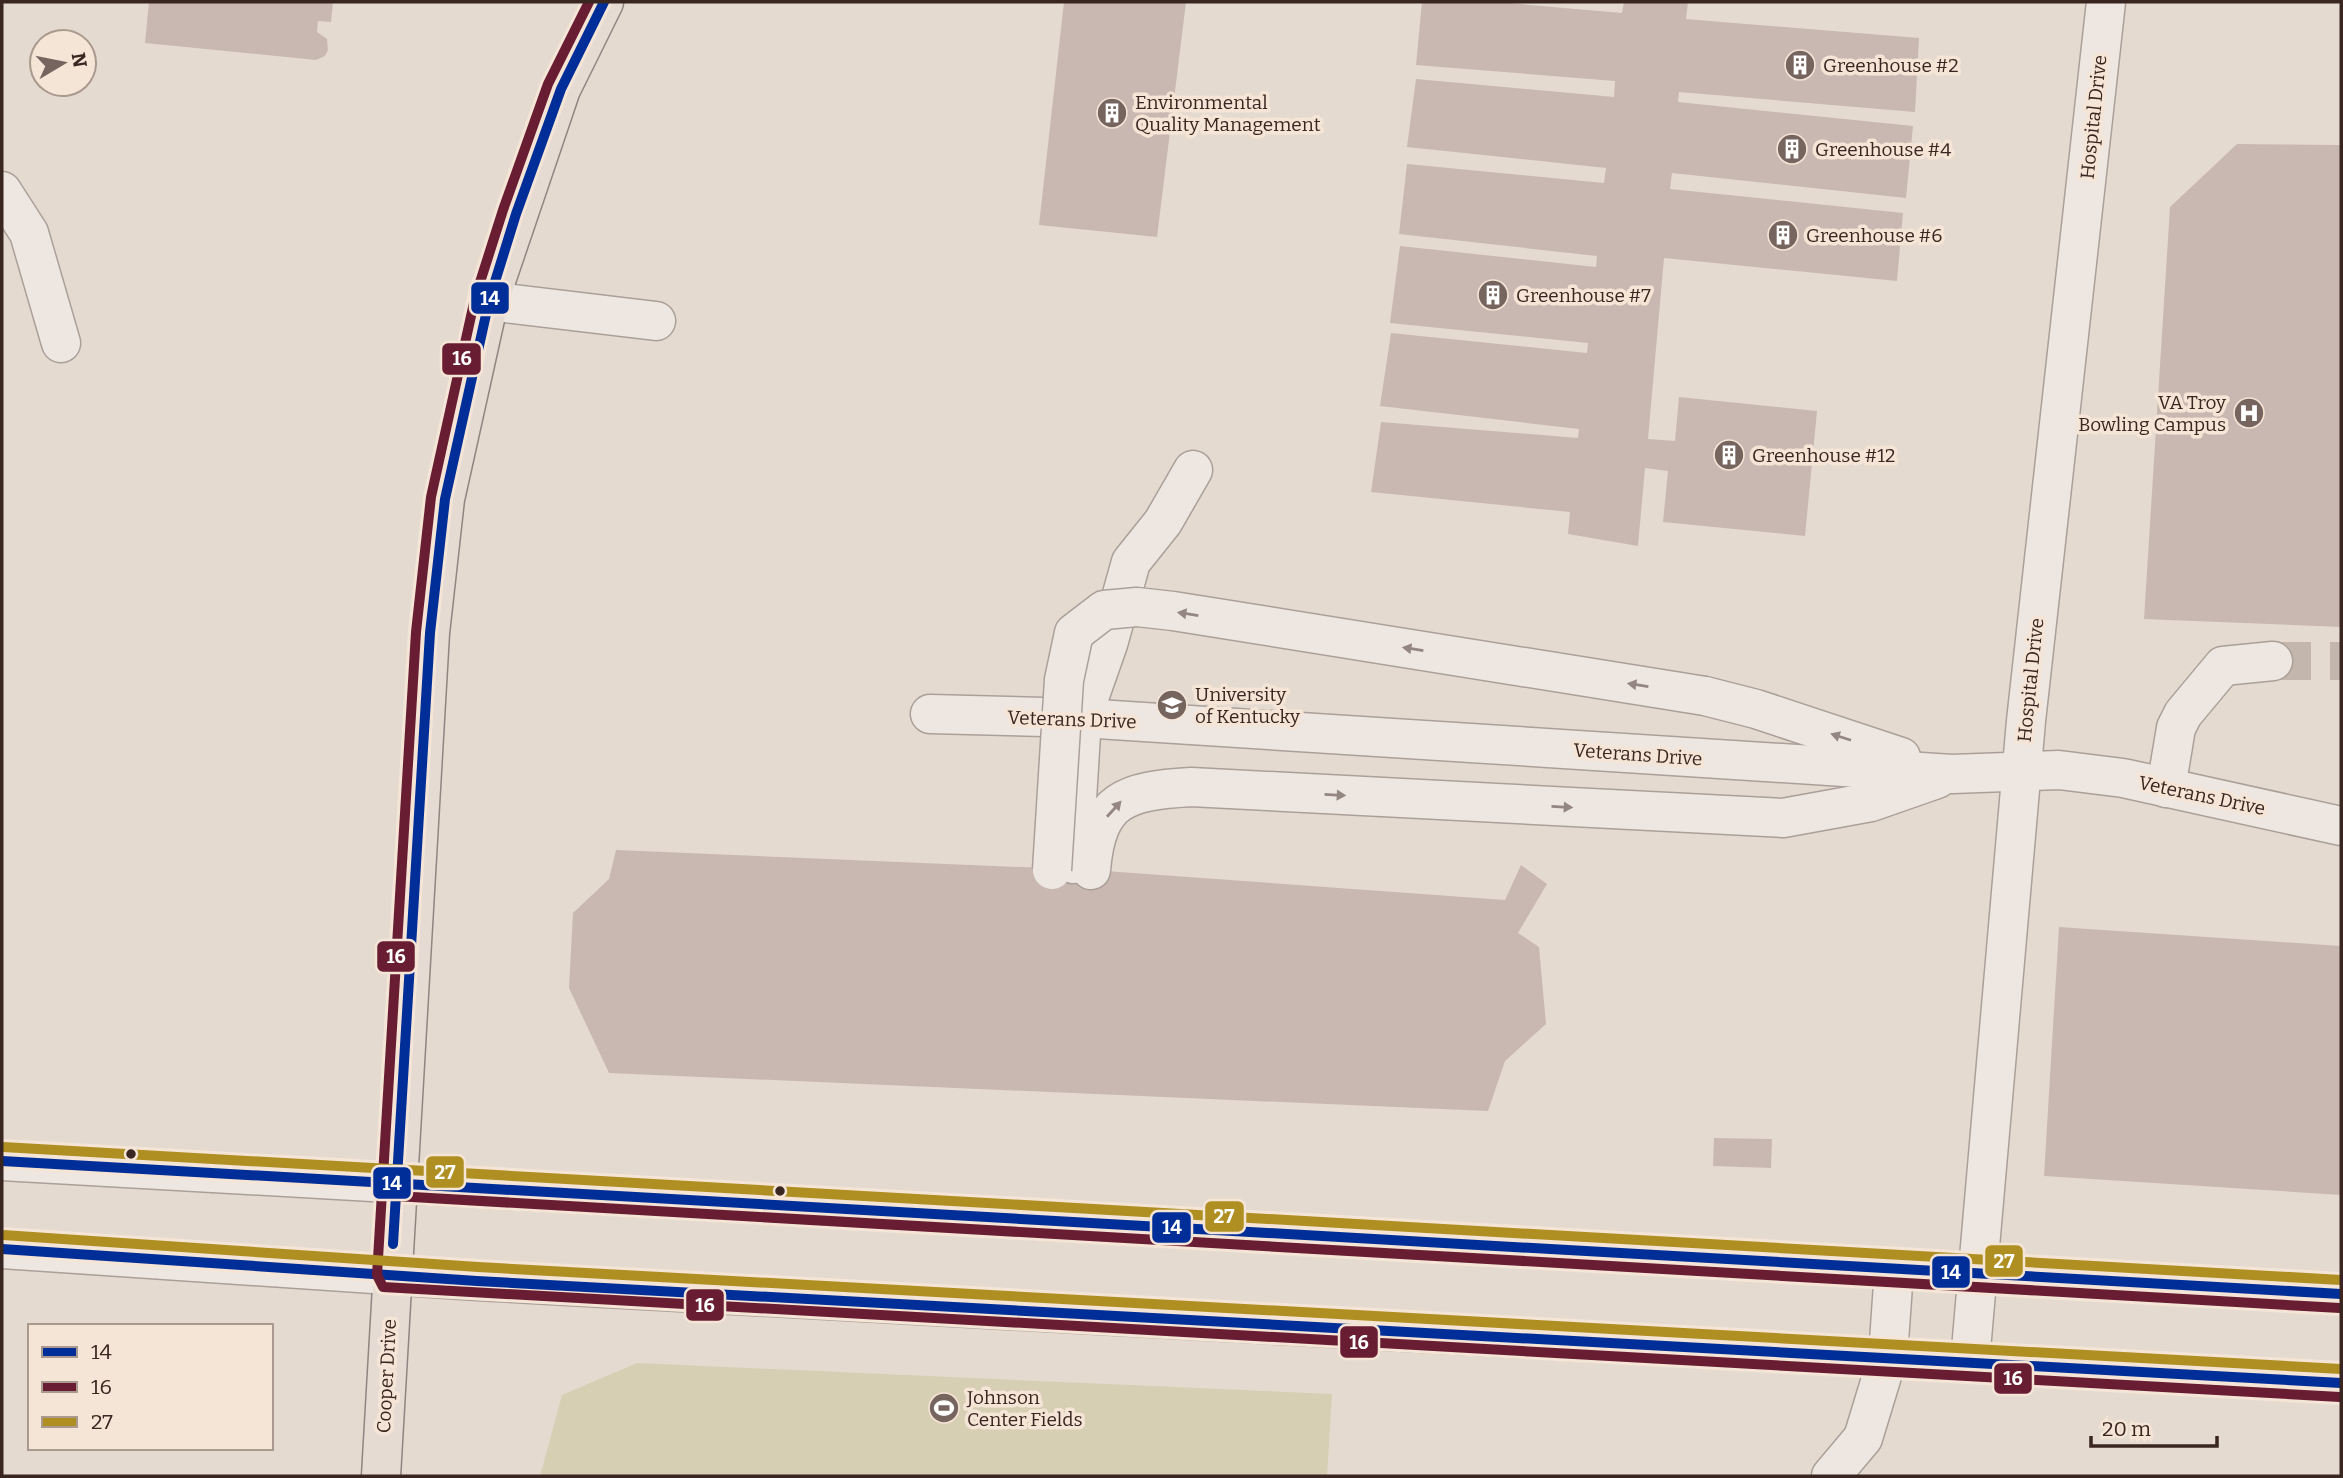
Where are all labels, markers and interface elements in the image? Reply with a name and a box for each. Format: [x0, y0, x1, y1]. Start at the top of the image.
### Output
north arrow [28, 28, 98, 98]
building icon: Greenhouse #2 [1783, 48, 1817, 82]
text: N [67, 51, 92, 70]
place label: Greenhouse #2 [1823, 54, 1959, 77]
street label: Hospital Drive [2076, 54, 2111, 180]
place label: Environmental Quality Management [1135, 91, 1321, 136]
building icon: Environmental Quality Management [1095, 96, 1129, 130]
building icon: Greenhouse #4 [1775, 132, 1809, 166]
place label: Greenhouse #4 [1815, 138, 1951, 161]
building icon: Greenhouse #6 [1766, 218, 1800, 252]
place label: Greenhouse #6 [1806, 224, 1942, 247]
building icon: Greenhouse #7 [1476, 278, 1510, 312]
line badge: 14 [470, 281, 510, 315]
place label: Greenhouse #7 [1516, 284, 1651, 307]
text: 14 [480, 287, 500, 310]
line badge: 16 [441, 342, 482, 376]
text: 16 [452, 347, 472, 370]
place label: VA Troy Bowling Campus [2078, 391, 2227, 436]
hospital icon: VA Troy Bowling Campus [2232, 396, 2266, 430]
building icon: Greenhouse #12 [1712, 438, 1746, 472]
place label: Greenhouse #12 [1752, 444, 1895, 467]
one-way arrow [1177, 608, 1199, 619]
street label: Hospital Drive [2013, 617, 2048, 743]
one-way arrow [1402, 643, 1424, 654]
one-way arrow [1627, 679, 1649, 690]
place label: University of Kentucky [1195, 683, 1301, 728]
school or university icon: University of Kentucky [1155, 688, 1189, 722]
street label: Veterans Drive [1007, 706, 1137, 733]
one-way arrow [1831, 731, 1852, 742]
street label: Veterans Drive [1573, 739, 1703, 770]
street label: Veterans Drive [2136, 771, 2267, 820]
one-way arrow [1324, 789, 1346, 800]
one-way arrow [1106, 800, 1122, 818]
one-way arrow [1551, 801, 1573, 812]
line badge: 16 [376, 940, 416, 973]
text: 16 [386, 945, 406, 968]
unlabelled marker [124, 1147, 138, 1161]
line badge: 27 [425, 1155, 465, 1189]
text: 27 [435, 1161, 455, 1184]
line badge: 14 [372, 1166, 412, 1200]
text: 14 [382, 1172, 402, 1195]
unlabelled marker [773, 1184, 787, 1198]
line badge: 27 [1204, 1200, 1245, 1233]
text: 27 [1214, 1205, 1234, 1228]
line badge: 14 [1151, 1211, 1192, 1244]
text: 14 [1162, 1216, 1182, 1239]
line badge: 27 [1984, 1244, 2024, 1278]
text: 27 [1994, 1250, 2014, 1273]
line badge: 14 [1931, 1255, 1971, 1289]
text: 14 [1941, 1261, 1961, 1284]
line badge: 16 [685, 1288, 725, 1322]
text: 16 [695, 1294, 715, 1317]
street label: Cooper Drive [372, 1318, 401, 1434]
legend [28, 1324, 273, 1450]
line badge: 16 [1339, 1325, 1379, 1359]
text: 16 [1349, 1331, 1369, 1354]
text: 14 [91, 1339, 112, 1365]
line badge: 16 [1993, 1362, 2033, 1395]
text: 16 [2003, 1367, 2023, 1390]
text: 16 [91, 1374, 112, 1400]
place label: Johnson Center Fields [966, 1386, 1083, 1431]
sports icon: Johnson Center Fields [927, 1391, 961, 1425]
scale bar [2091, 1404, 2217, 1448]
text: 27 [91, 1409, 113, 1435]
text: 20 m [2102, 1416, 2151, 1442]

